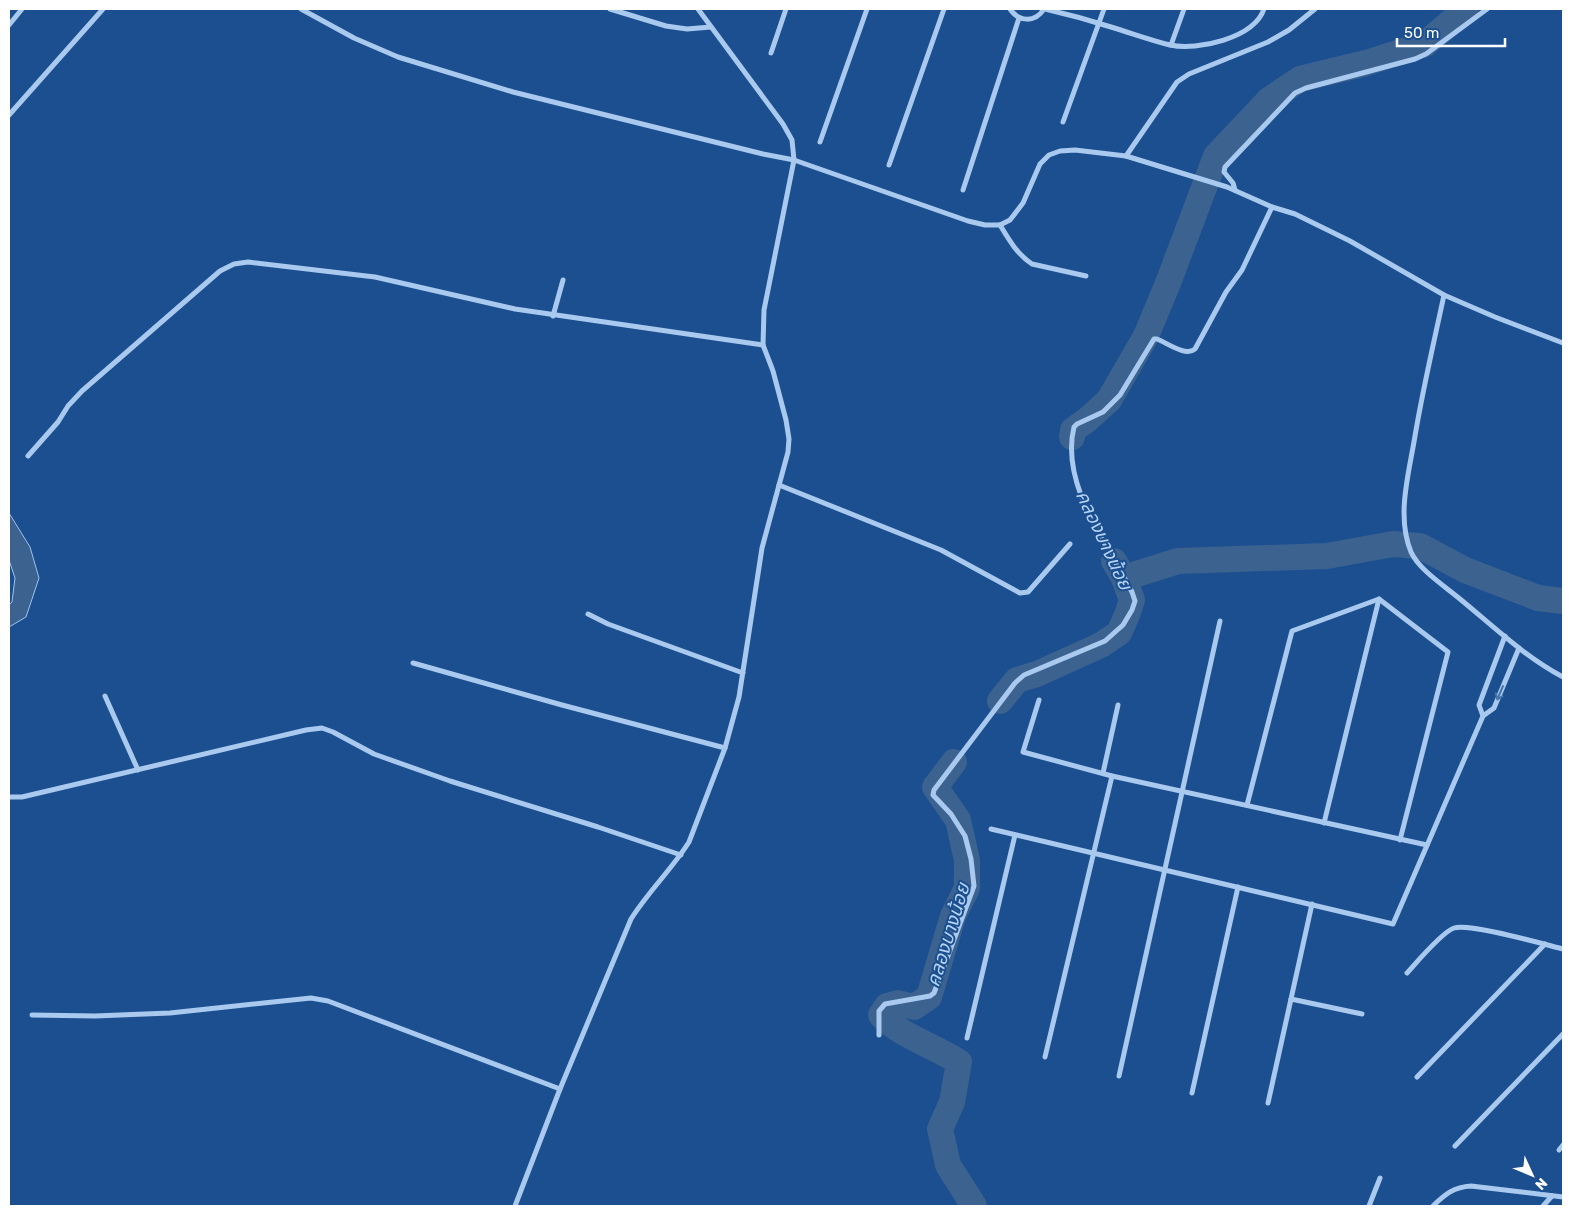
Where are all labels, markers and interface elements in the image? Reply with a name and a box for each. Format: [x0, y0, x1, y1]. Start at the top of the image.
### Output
scale bar [1397, 15, 1504, 47]
text: 50 m [1404, 24, 1439, 42]
water label: คลองบางน้อย [1071, 487, 1138, 595]
one-way arrow [1495, 685, 1505, 700]
water label: คลองบางน้อย [921, 879, 975, 989]
north arrow [1507, 1150, 1557, 1200]
text: N [1531, 1174, 1551, 1193]

